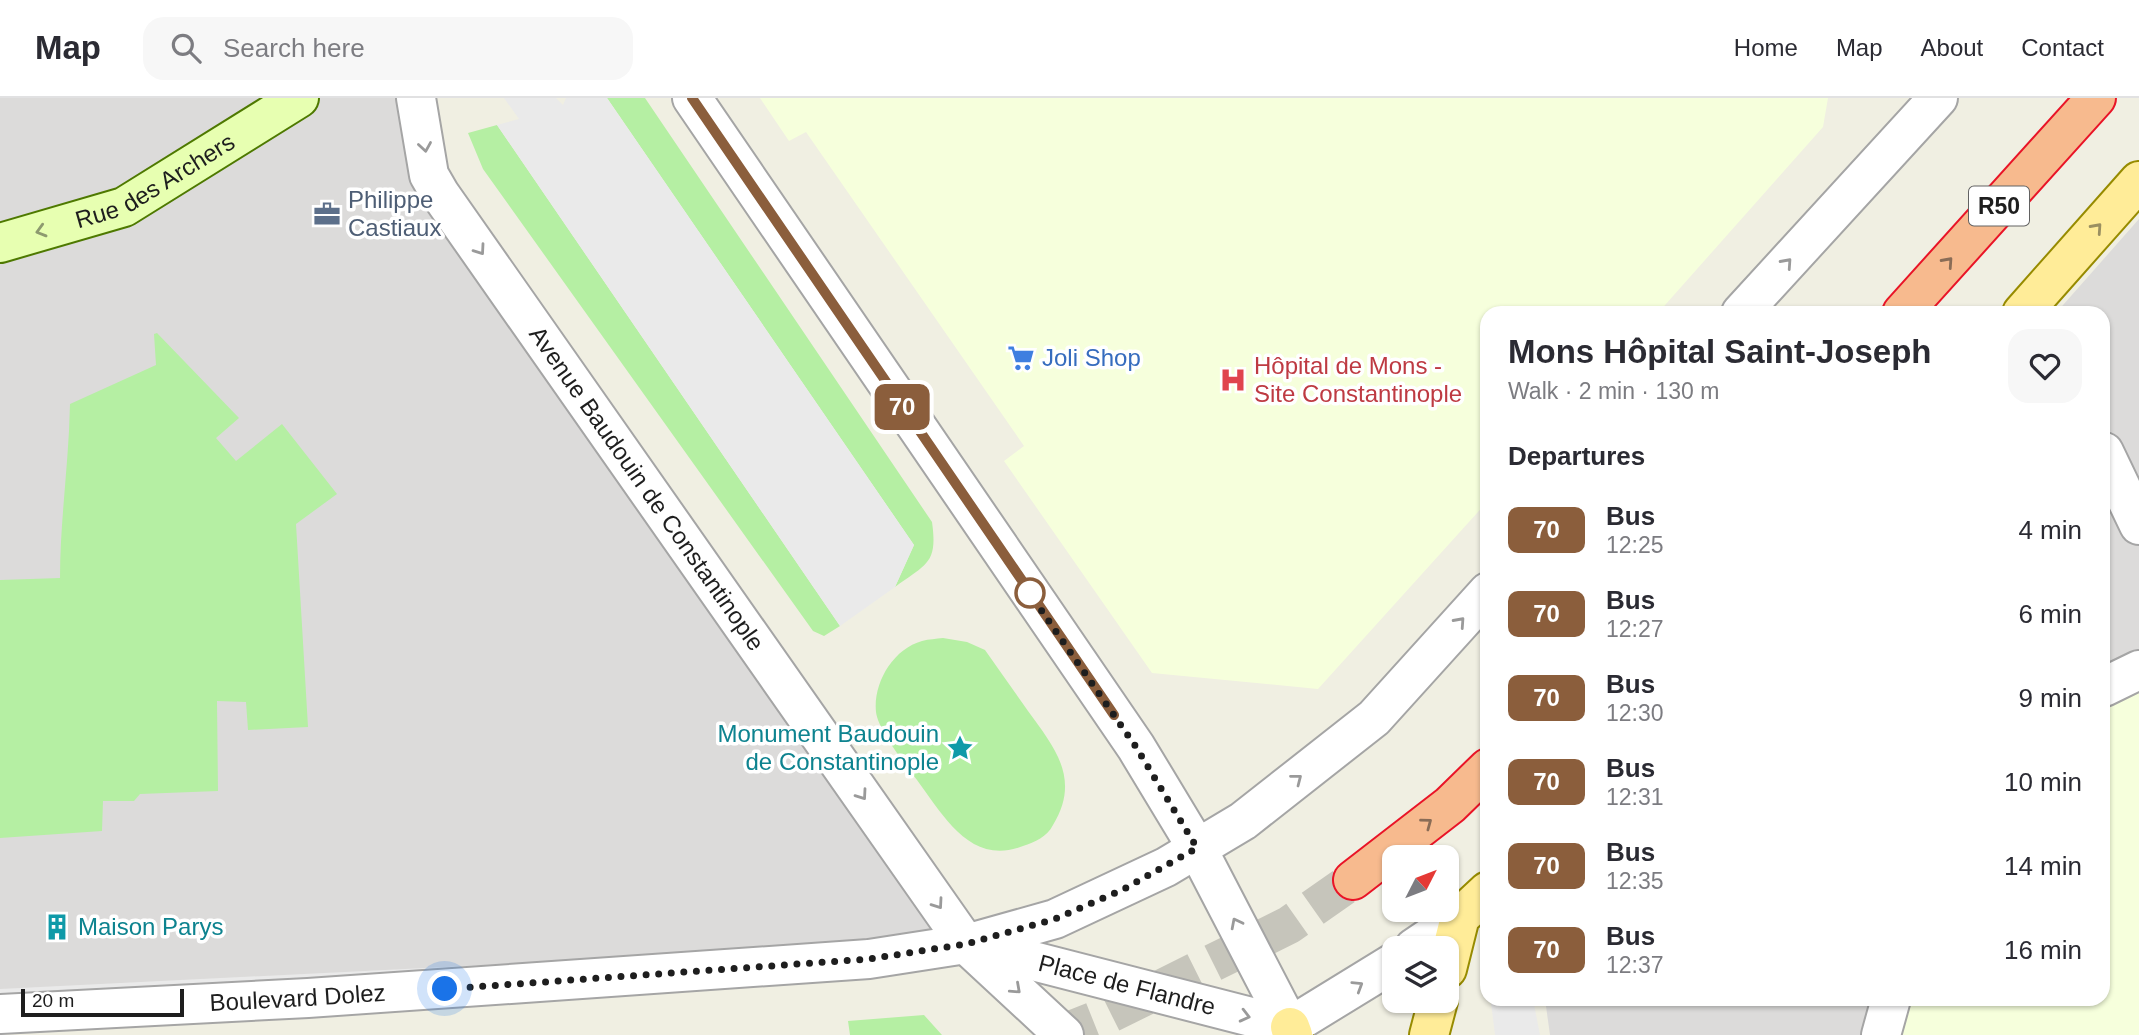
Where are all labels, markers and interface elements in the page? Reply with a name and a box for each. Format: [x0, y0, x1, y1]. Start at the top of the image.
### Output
search box [143, 17, 633, 80]
text: Map [35, 29, 101, 66]
icon: search [167, 29, 205, 67]
text: Search here [223, 33, 365, 63]
text: Home [1734, 34, 1798, 61]
text: Map [1836, 34, 1883, 61]
text: About [1921, 34, 1983, 61]
text: Contact [2021, 34, 2104, 61]
street label: Rue des Archers [72, 128, 239, 233]
one-way arrow [417, 142, 432, 153]
place label: Philippe Castiaux [348, 186, 441, 241]
road number: R50 [1969, 186, 2029, 226]
office icon: Philippe Castiaux [312, 199, 342, 229]
one-way arrow [35, 223, 47, 237]
one-way arrow [2089, 224, 2101, 237]
one-way arrow [472, 242, 484, 255]
one-way arrow [1779, 258, 1791, 271]
one-way arrow [1940, 258, 1952, 271]
street label: Avenue Baudouin de Constantinople [524, 321, 770, 656]
button: heart [2008, 329, 2082, 403]
text: Mons Hôpital Saint-Joseph [1508, 333, 1932, 370]
supermarket icon: Joli Shop [1006, 343, 1036, 373]
place label: Joli Shop [1042, 344, 1141, 371]
place label: Hôpital de Mons - Site Constantinople [1254, 352, 1462, 407]
hospital icon: Hôpital de Mons - Site Constantinople [1218, 365, 1248, 395]
text: Walk · 2 min · 130 m [1508, 378, 1719, 404]
line badge: 70 [870, 384, 934, 430]
text: 70 [889, 393, 915, 420]
text: Departures [1508, 441, 1645, 471]
text: Bus [1606, 501, 1655, 531]
text: 4 min [2018, 515, 2082, 545]
text: 70 [1533, 516, 1560, 543]
text: 12:25 [1606, 532, 1664, 558]
unlabelled marker [1015, 578, 1045, 608]
text: Bus [1606, 585, 1655, 615]
text: 6 min [2018, 599, 2082, 629]
text: 70 [1533, 600, 1560, 627]
text: 12:27 [1606, 616, 1664, 642]
one-way arrow [1452, 617, 1465, 630]
text: Bus [1606, 669, 1655, 699]
text: 9 min [2018, 683, 2082, 713]
text: 70 [1533, 684, 1560, 711]
text: 12:30 [1606, 700, 1664, 726]
place label: Monument Baudouin de Constantinople [718, 720, 939, 775]
place icon: Monument Baudouin de Constantinople [945, 733, 975, 763]
text: Bus [1606, 753, 1655, 783]
text: 10 min [2004, 767, 2082, 797]
text: 70 [1533, 768, 1560, 795]
one-way arrow [1289, 774, 1301, 787]
text: 12:31 [1606, 784, 1664, 810]
one-way arrow [854, 787, 866, 800]
one-way arrow [1419, 819, 1431, 832]
text: Bus [1606, 837, 1655, 867]
north arrow [1382, 845, 1460, 922]
map controls [1382, 845, 1459, 1013]
text: 14 min [2004, 851, 2082, 881]
text: 70 [1533, 852, 1560, 879]
text: 12:35 [1606, 868, 1664, 894]
one-way arrow [930, 896, 942, 909]
building icon: Maison Parys [42, 912, 72, 942]
place label: Maison Parys [78, 913, 223, 940]
one-way arrow [1230, 917, 1244, 930]
text: Bus [1606, 921, 1655, 951]
text: 16 min [2004, 935, 2082, 965]
button: layers [1382, 936, 1459, 1013]
text: 70 [1533, 936, 1560, 963]
street label: Place de Flandre [1036, 949, 1218, 1020]
text: 12:37 [1606, 952, 1664, 978]
your location [427, 971, 462, 1006]
street label: Boulevard Dolez [209, 979, 386, 1016]
one-way arrow [1007, 980, 1020, 993]
one-way arrow [1350, 981, 1363, 994]
scale bar [21, 986, 184, 1018]
text: 20 m [32, 990, 74, 1011]
one-way arrow [1239, 1008, 1251, 1022]

